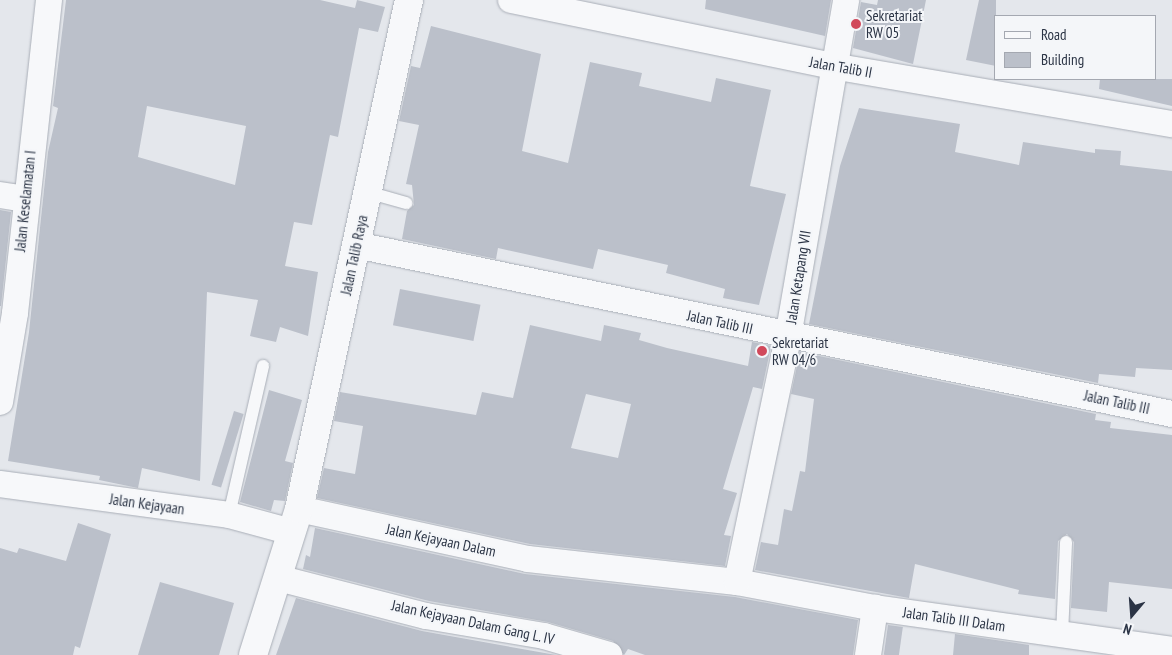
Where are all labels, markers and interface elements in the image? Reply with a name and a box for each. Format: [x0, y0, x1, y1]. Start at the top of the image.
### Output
place label: Sekretariat RW 05 [866, 6, 922, 41]
legend [994, 15, 1157, 80]
marker: Sekretariat RW 05 [850, 18, 862, 30]
text: Road [1041, 25, 1067, 44]
text: Building [1041, 50, 1084, 69]
street label: Jalan Talib II [808, 53, 874, 81]
street label: Jalan Keselamatan I [11, 149, 39, 253]
street label: Jalan Talib Raya [337, 213, 371, 297]
street label: Jalan Ketapang VII [782, 229, 814, 325]
street label: Jalan Talib III [685, 306, 755, 338]
place label: Sekretariat RW 04/6 [772, 333, 828, 368]
marker: Sekretariat RW 04/6 [756, 345, 768, 357]
street label: Jalan Talib III [1082, 386, 1152, 418]
street label: Jalan Kejayaan [108, 490, 186, 518]
street label: Jalan Kejayaan Dalam [385, 520, 497, 560]
north arrow [1107, 590, 1157, 640]
street label: Jalan Kejayaan Dalam Gang L. IV [389, 596, 557, 648]
street label: Jalan Talib III Dalam [901, 603, 1007, 635]
text: N [1121, 620, 1134, 639]

